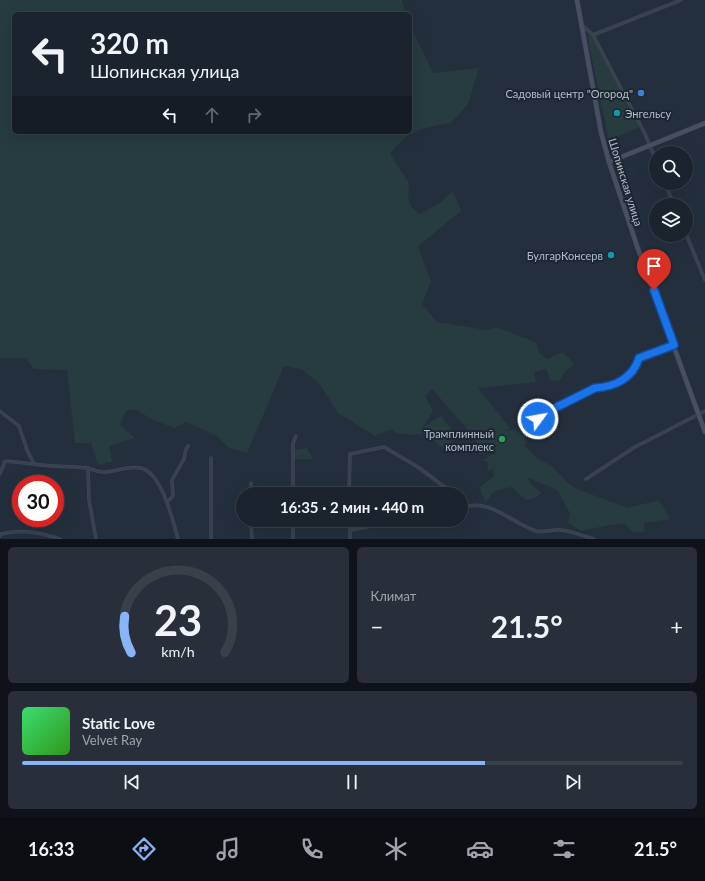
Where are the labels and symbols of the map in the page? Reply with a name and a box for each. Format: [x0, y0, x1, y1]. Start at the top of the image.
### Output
place label: Садовый центр "Огород" [505, 87, 633, 100]
marker: Садовый центр "Огород" [636, 88, 646, 98]
place label: Энгельсу [625, 107, 672, 120]
marker: Энгельсу [612, 108, 622, 118]
street label: Шопинская улица [606, 136, 646, 228]
place label: БулгарКонсерв [527, 249, 603, 262]
pin [637, 249, 671, 290]
marker: БулгарКонсерв [606, 250, 616, 260]
position arrow [517, 398, 559, 440]
place label: Трамплинный комплекс [424, 427, 494, 453]
marker: Трамплинный комплекс [497, 434, 507, 444]
speed limit sign: 30 [12, 475, 64, 527]

